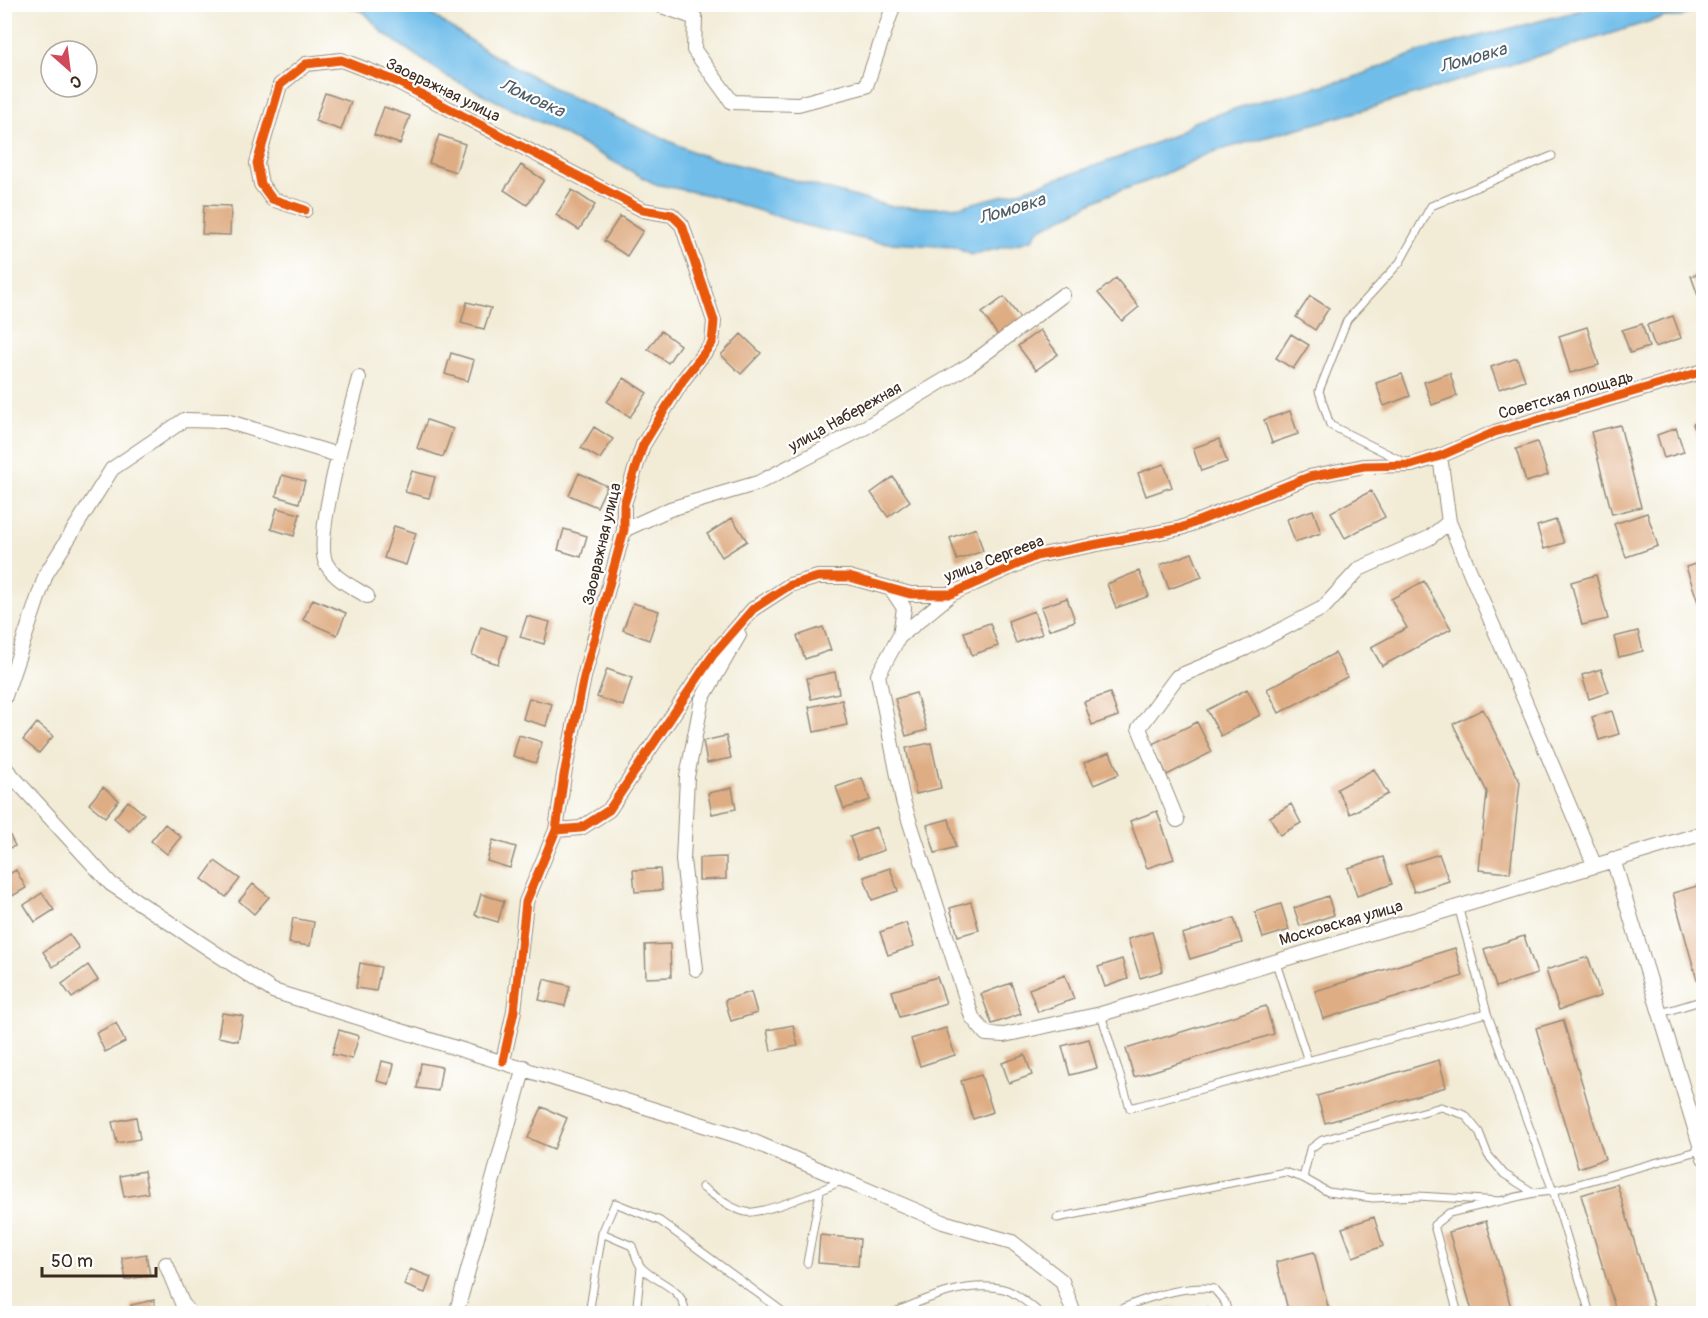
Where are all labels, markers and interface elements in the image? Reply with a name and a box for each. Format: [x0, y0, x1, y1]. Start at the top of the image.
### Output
water label: Ломовка [1437, 37, 1511, 78]
north arrow [39, 39, 99, 99]
street label: Заовражная улица [382, 54, 504, 126]
text: С [66, 70, 85, 93]
water label: Ломовка [496, 73, 569, 124]
water label: Ломовка [976, 188, 1050, 230]
street label: Советская площадь [1496, 366, 1636, 424]
street label: улица Набережная [784, 378, 905, 457]
street label: Заовражная улица [578, 481, 626, 607]
street label: улица Сергеева [940, 531, 1047, 588]
street label: Московская улица [1277, 896, 1405, 950]
scale bar [42, 1240, 156, 1278]
text: 50 m [51, 1250, 93, 1273]

